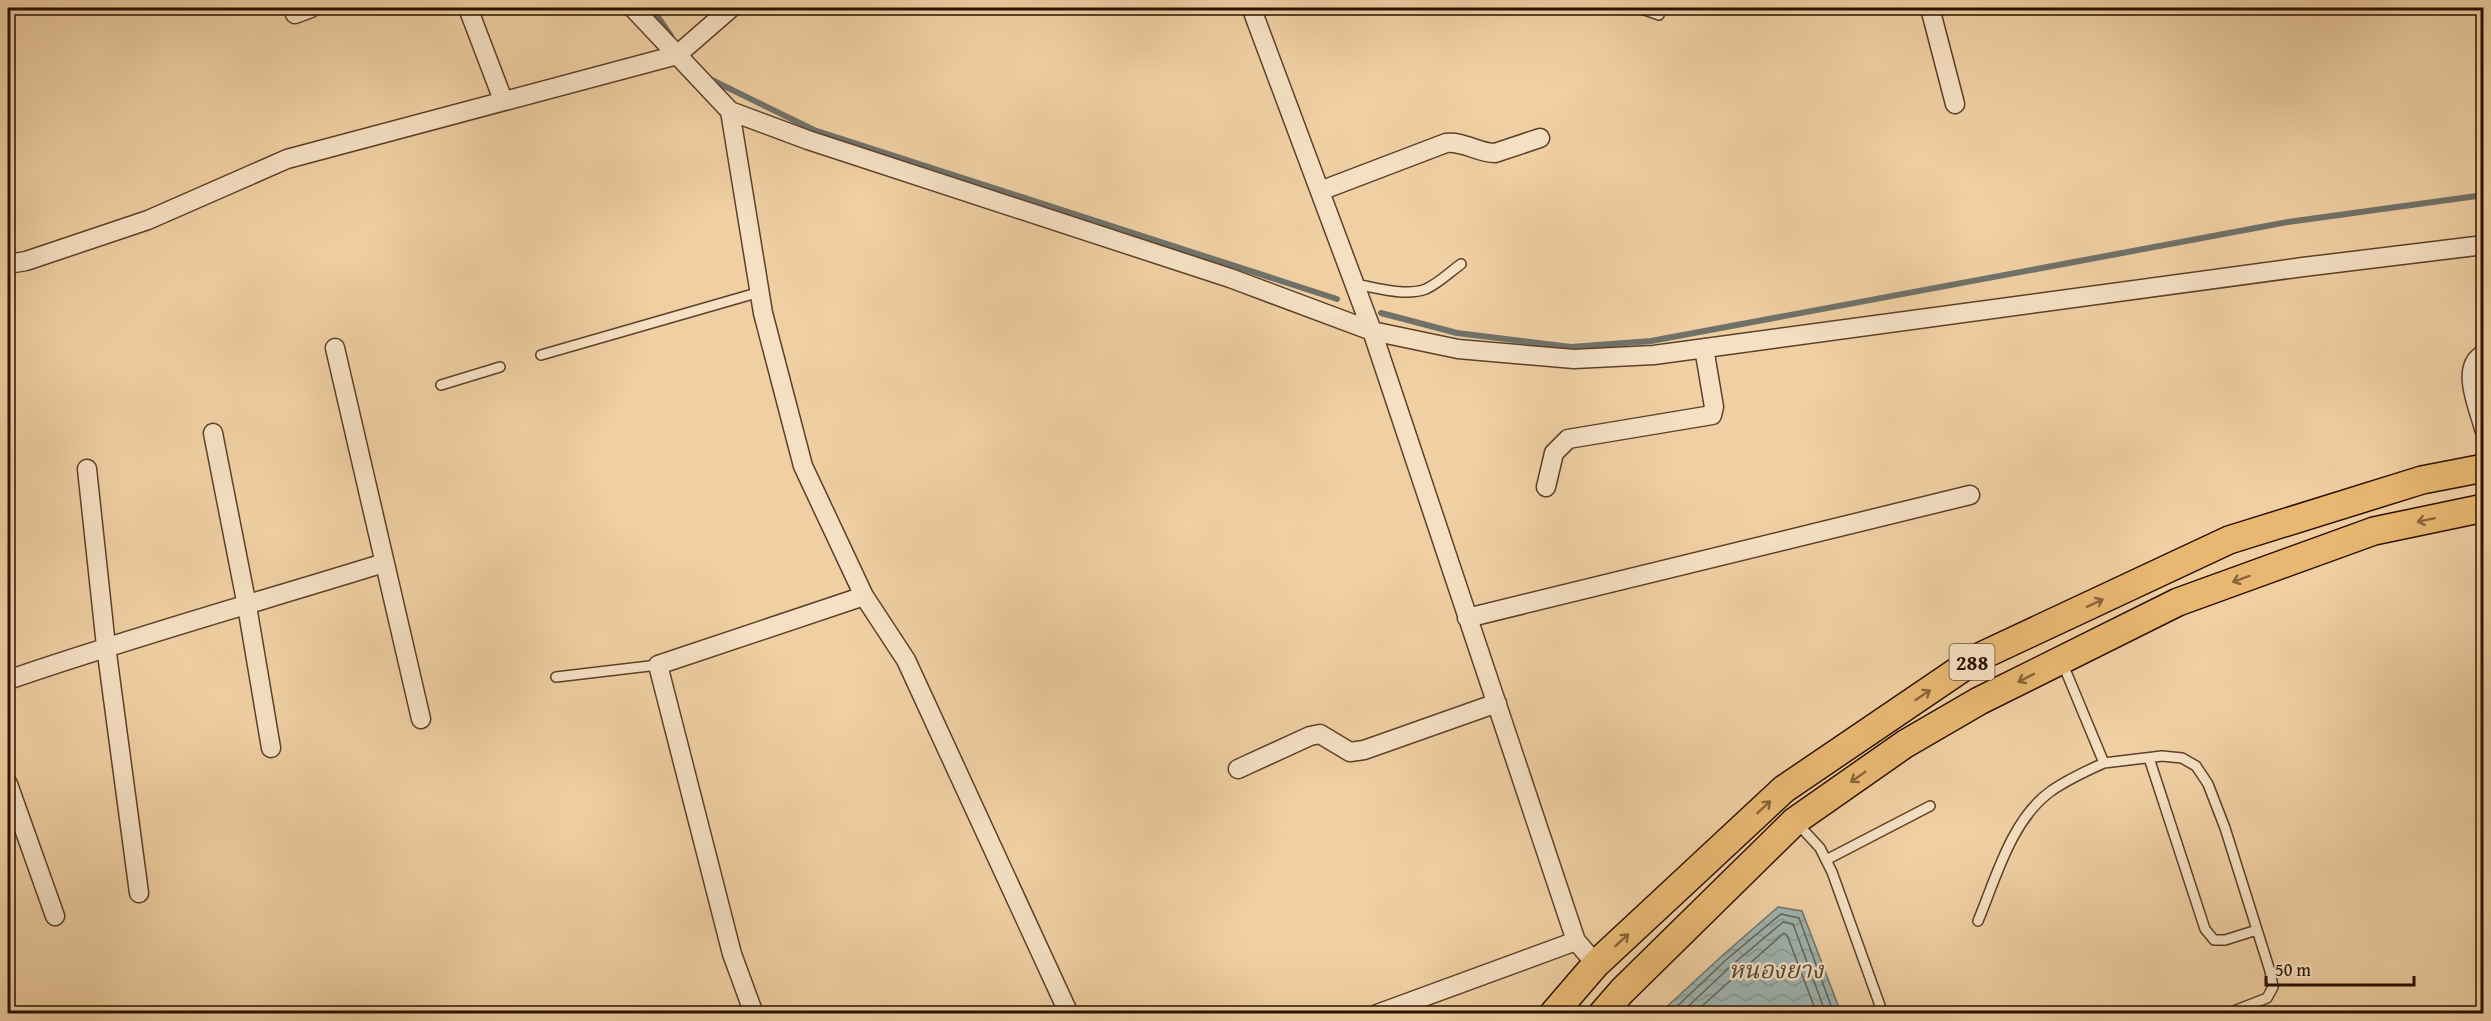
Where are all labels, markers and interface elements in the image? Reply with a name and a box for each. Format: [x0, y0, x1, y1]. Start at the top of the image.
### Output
one-way arrow [2417, 514, 2436, 526]
one-way arrow [2232, 574, 2251, 585]
one-way arrow [2086, 597, 2104, 609]
road number: 288 [1950, 644, 1994, 680]
one-way arrow [2017, 672, 2035, 684]
one-way arrow [1915, 688, 1932, 701]
one-way arrow [1851, 771, 1867, 783]
one-way arrow [1757, 800, 1772, 814]
one-way arrow [1614, 933, 1629, 947]
scale bar [2266, 949, 2414, 987]
water label: หนองยาง [1729, 952, 1824, 987]
text: 50 m [2275, 956, 2311, 983]

